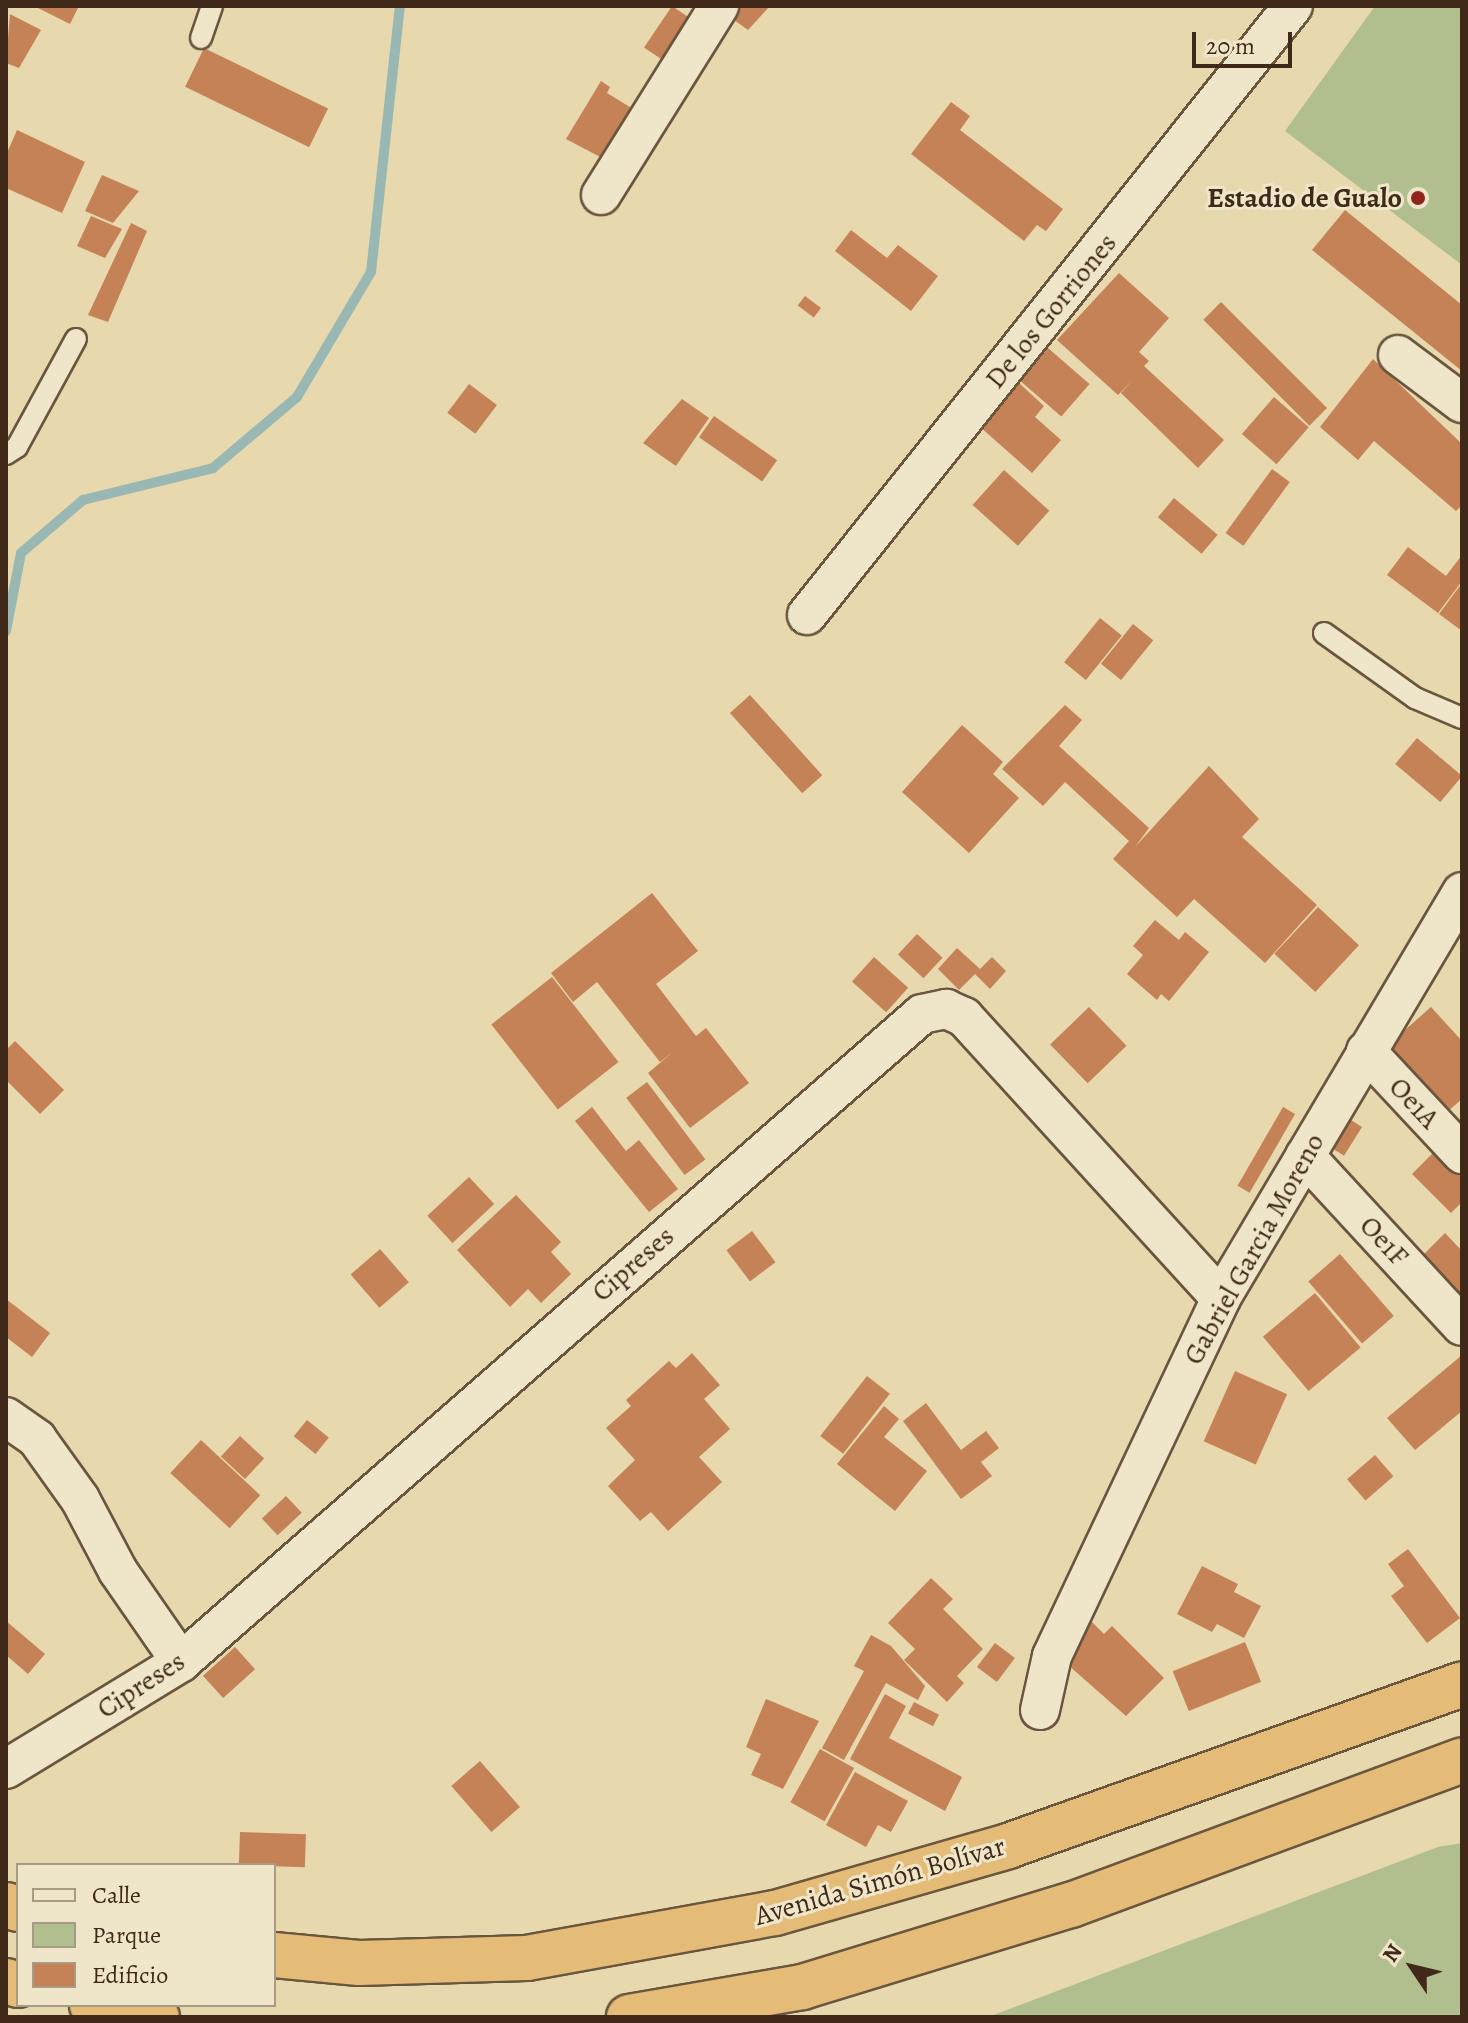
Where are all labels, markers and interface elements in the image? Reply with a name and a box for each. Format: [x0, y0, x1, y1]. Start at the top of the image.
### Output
scale bar [1196, 16, 1296, 66]
text: 20 m [1206, 30, 1255, 62]
place label: Estadio de Gualo [1207, 181, 1402, 215]
marker: Estadio de Gualo [1409, 189, 1427, 207]
street label: De los Gorriones [978, 227, 1124, 395]
street label: Oe1A [1382, 1070, 1446, 1136]
street label: Gabriel Garcia Moreno [1177, 1128, 1331, 1370]
street label: Oe1F [1353, 1209, 1415, 1273]
street label: Cipreses [585, 1219, 681, 1309]
street label: Cipreses [91, 1644, 191, 1726]
street label: Avenida Simón Bolívar [751, 1829, 1009, 1933]
legend [16, 1863, 276, 2007]
text: Calle [92, 1879, 141, 1911]
text: Parque [92, 1919, 161, 1951]
north arrow [1372, 1927, 1452, 2007]
text: N [1375, 1938, 1409, 1968]
text: Edificio [92, 1959, 168, 1991]

